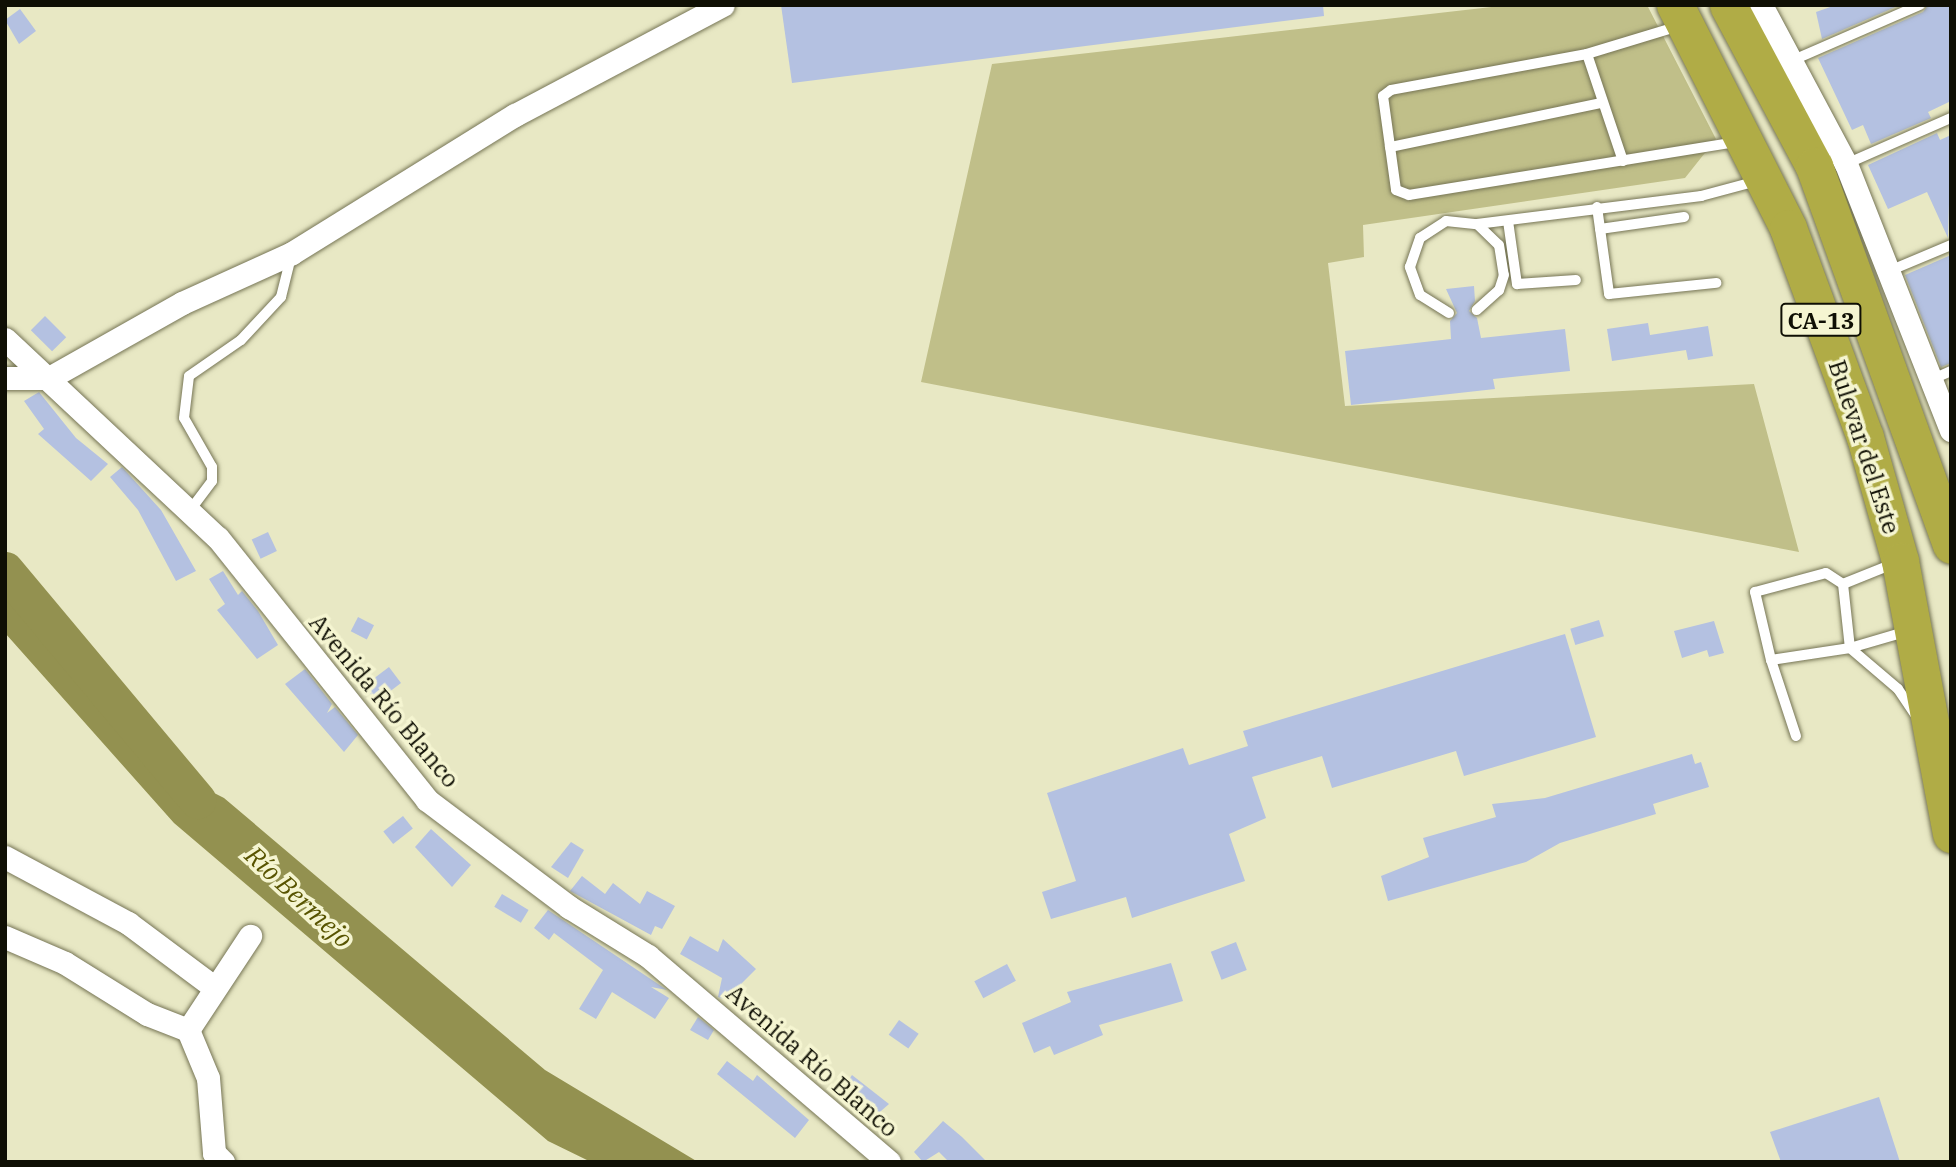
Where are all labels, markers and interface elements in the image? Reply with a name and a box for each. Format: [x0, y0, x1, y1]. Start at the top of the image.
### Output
road number: CA-13 [1779, 300, 1863, 340]
street label: Bulevar del Este [1822, 356, 1906, 538]
street label: Avenida Río Blanco [303, 608, 465, 794]
water label: Río Bermejo [239, 840, 359, 954]
street label: Avenida Río Blanco [720, 979, 904, 1143]

